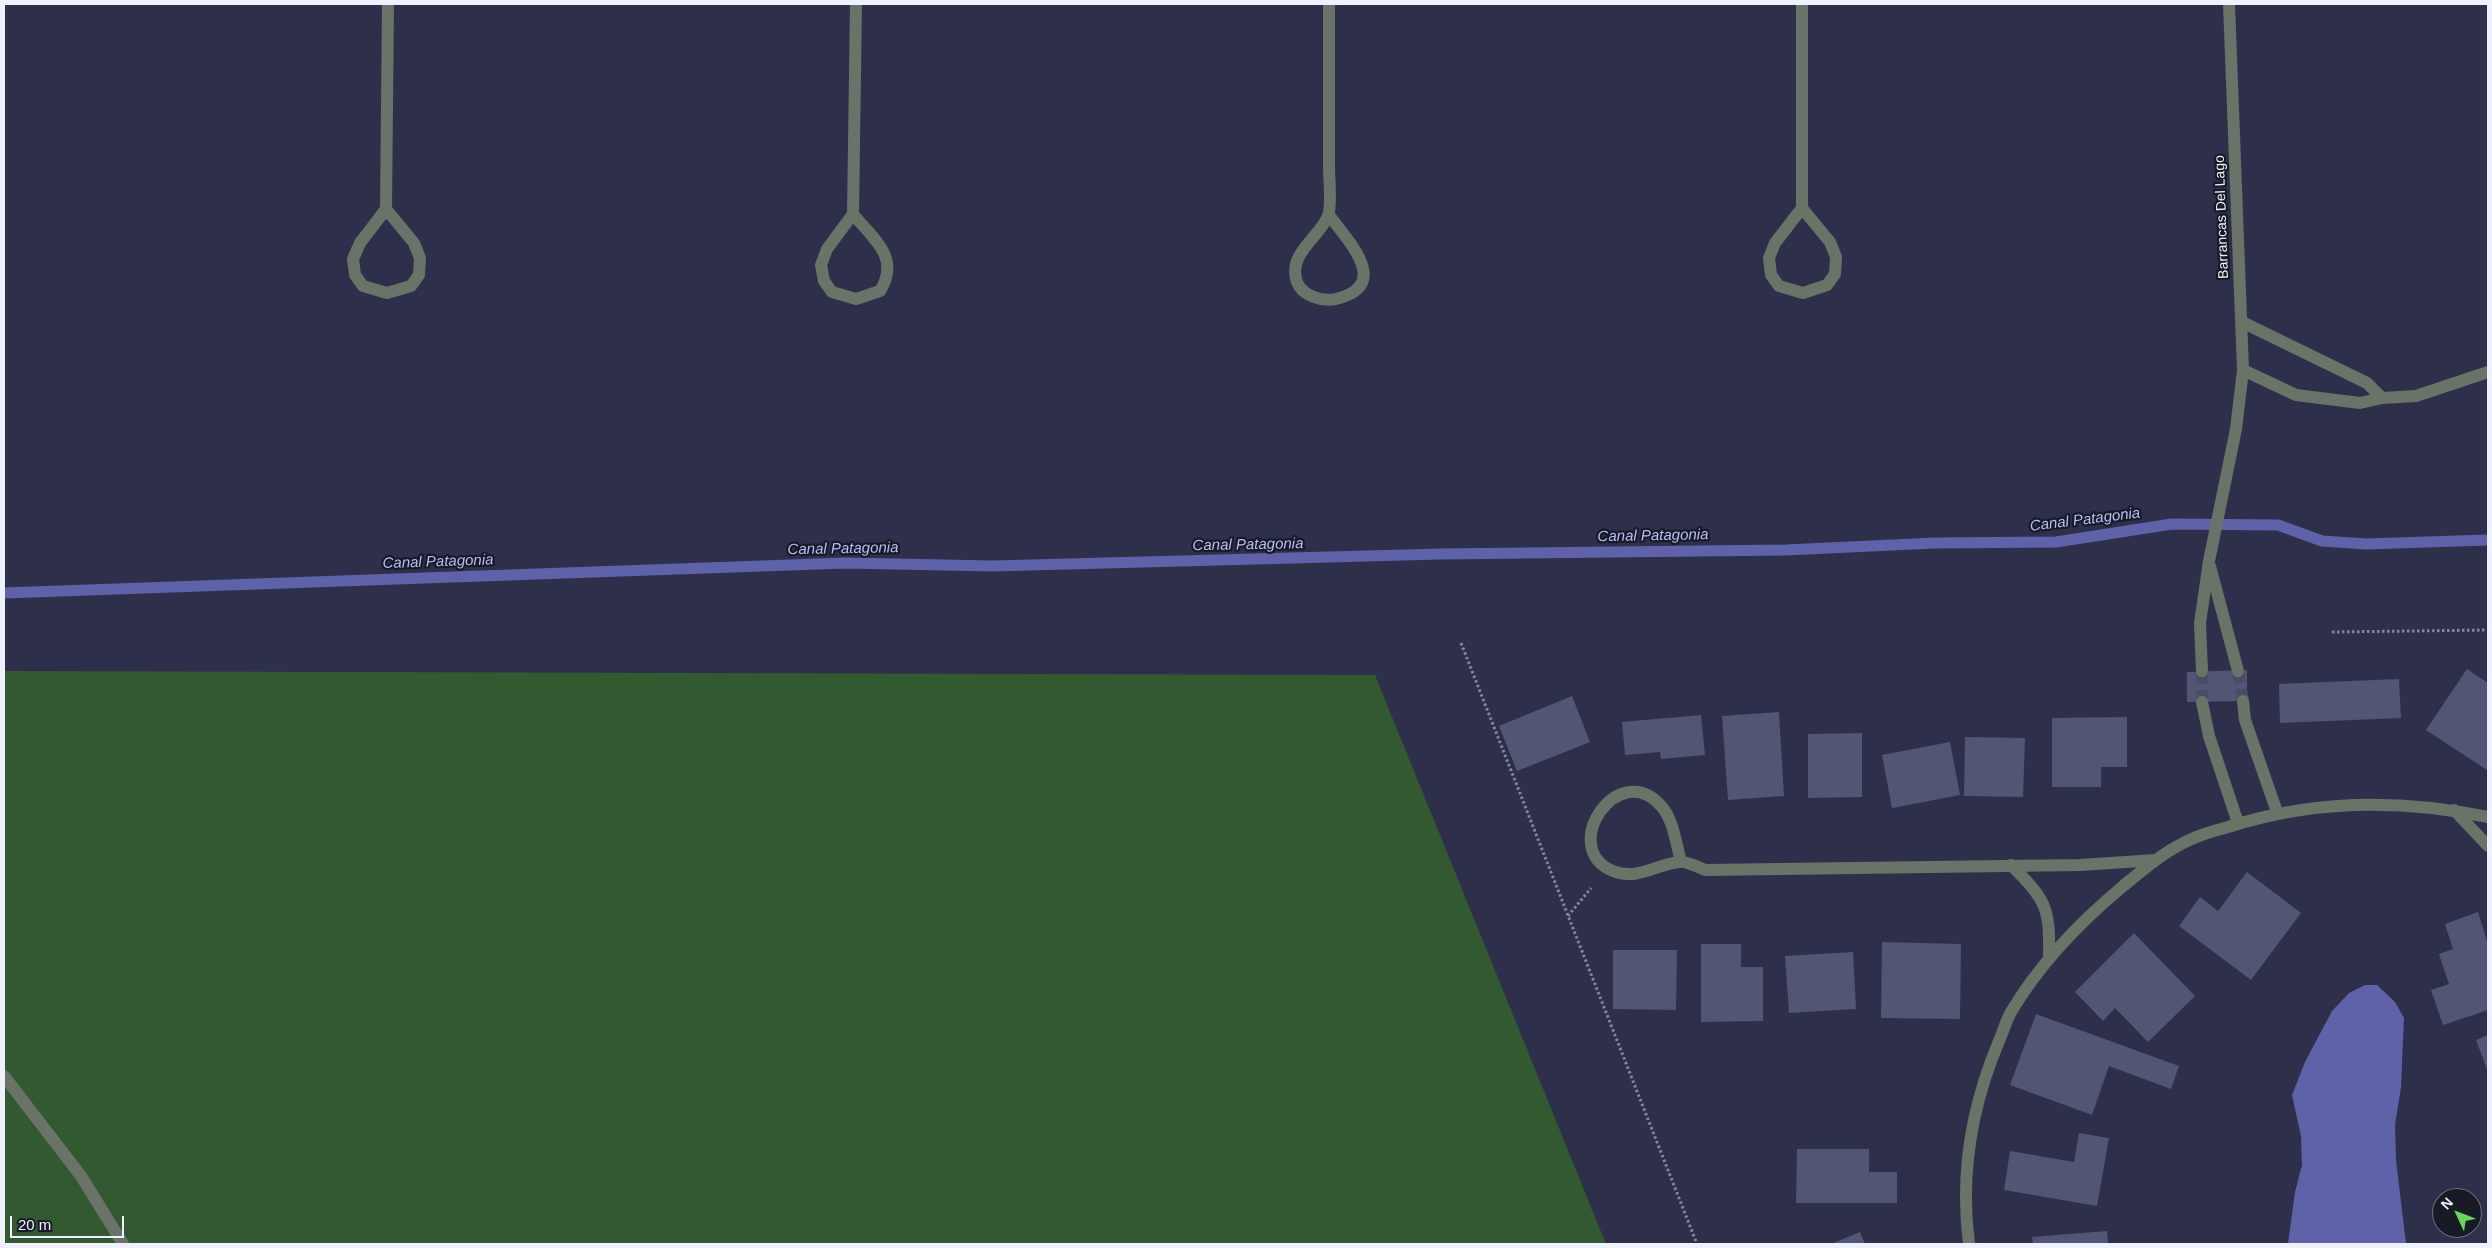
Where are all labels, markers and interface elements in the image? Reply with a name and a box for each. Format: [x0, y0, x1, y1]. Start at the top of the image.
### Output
street label: Barrancas Del Lago [2211, 155, 2233, 279]
water label: Canal Patagonia [2029, 504, 2141, 536]
water label: Canal Patagonia [1597, 526, 1709, 546]
water label: Canal Patagonia [1192, 535, 1304, 555]
water label: Canal Patagonia [787, 539, 899, 559]
water label: Canal Patagonia [382, 551, 494, 573]
north arrow [2432, 1188, 2482, 1238]
text: N [2437, 1194, 2456, 1213]
scale bar [12, 1206, 126, 1238]
text: 20 m [18, 1216, 51, 1233]

